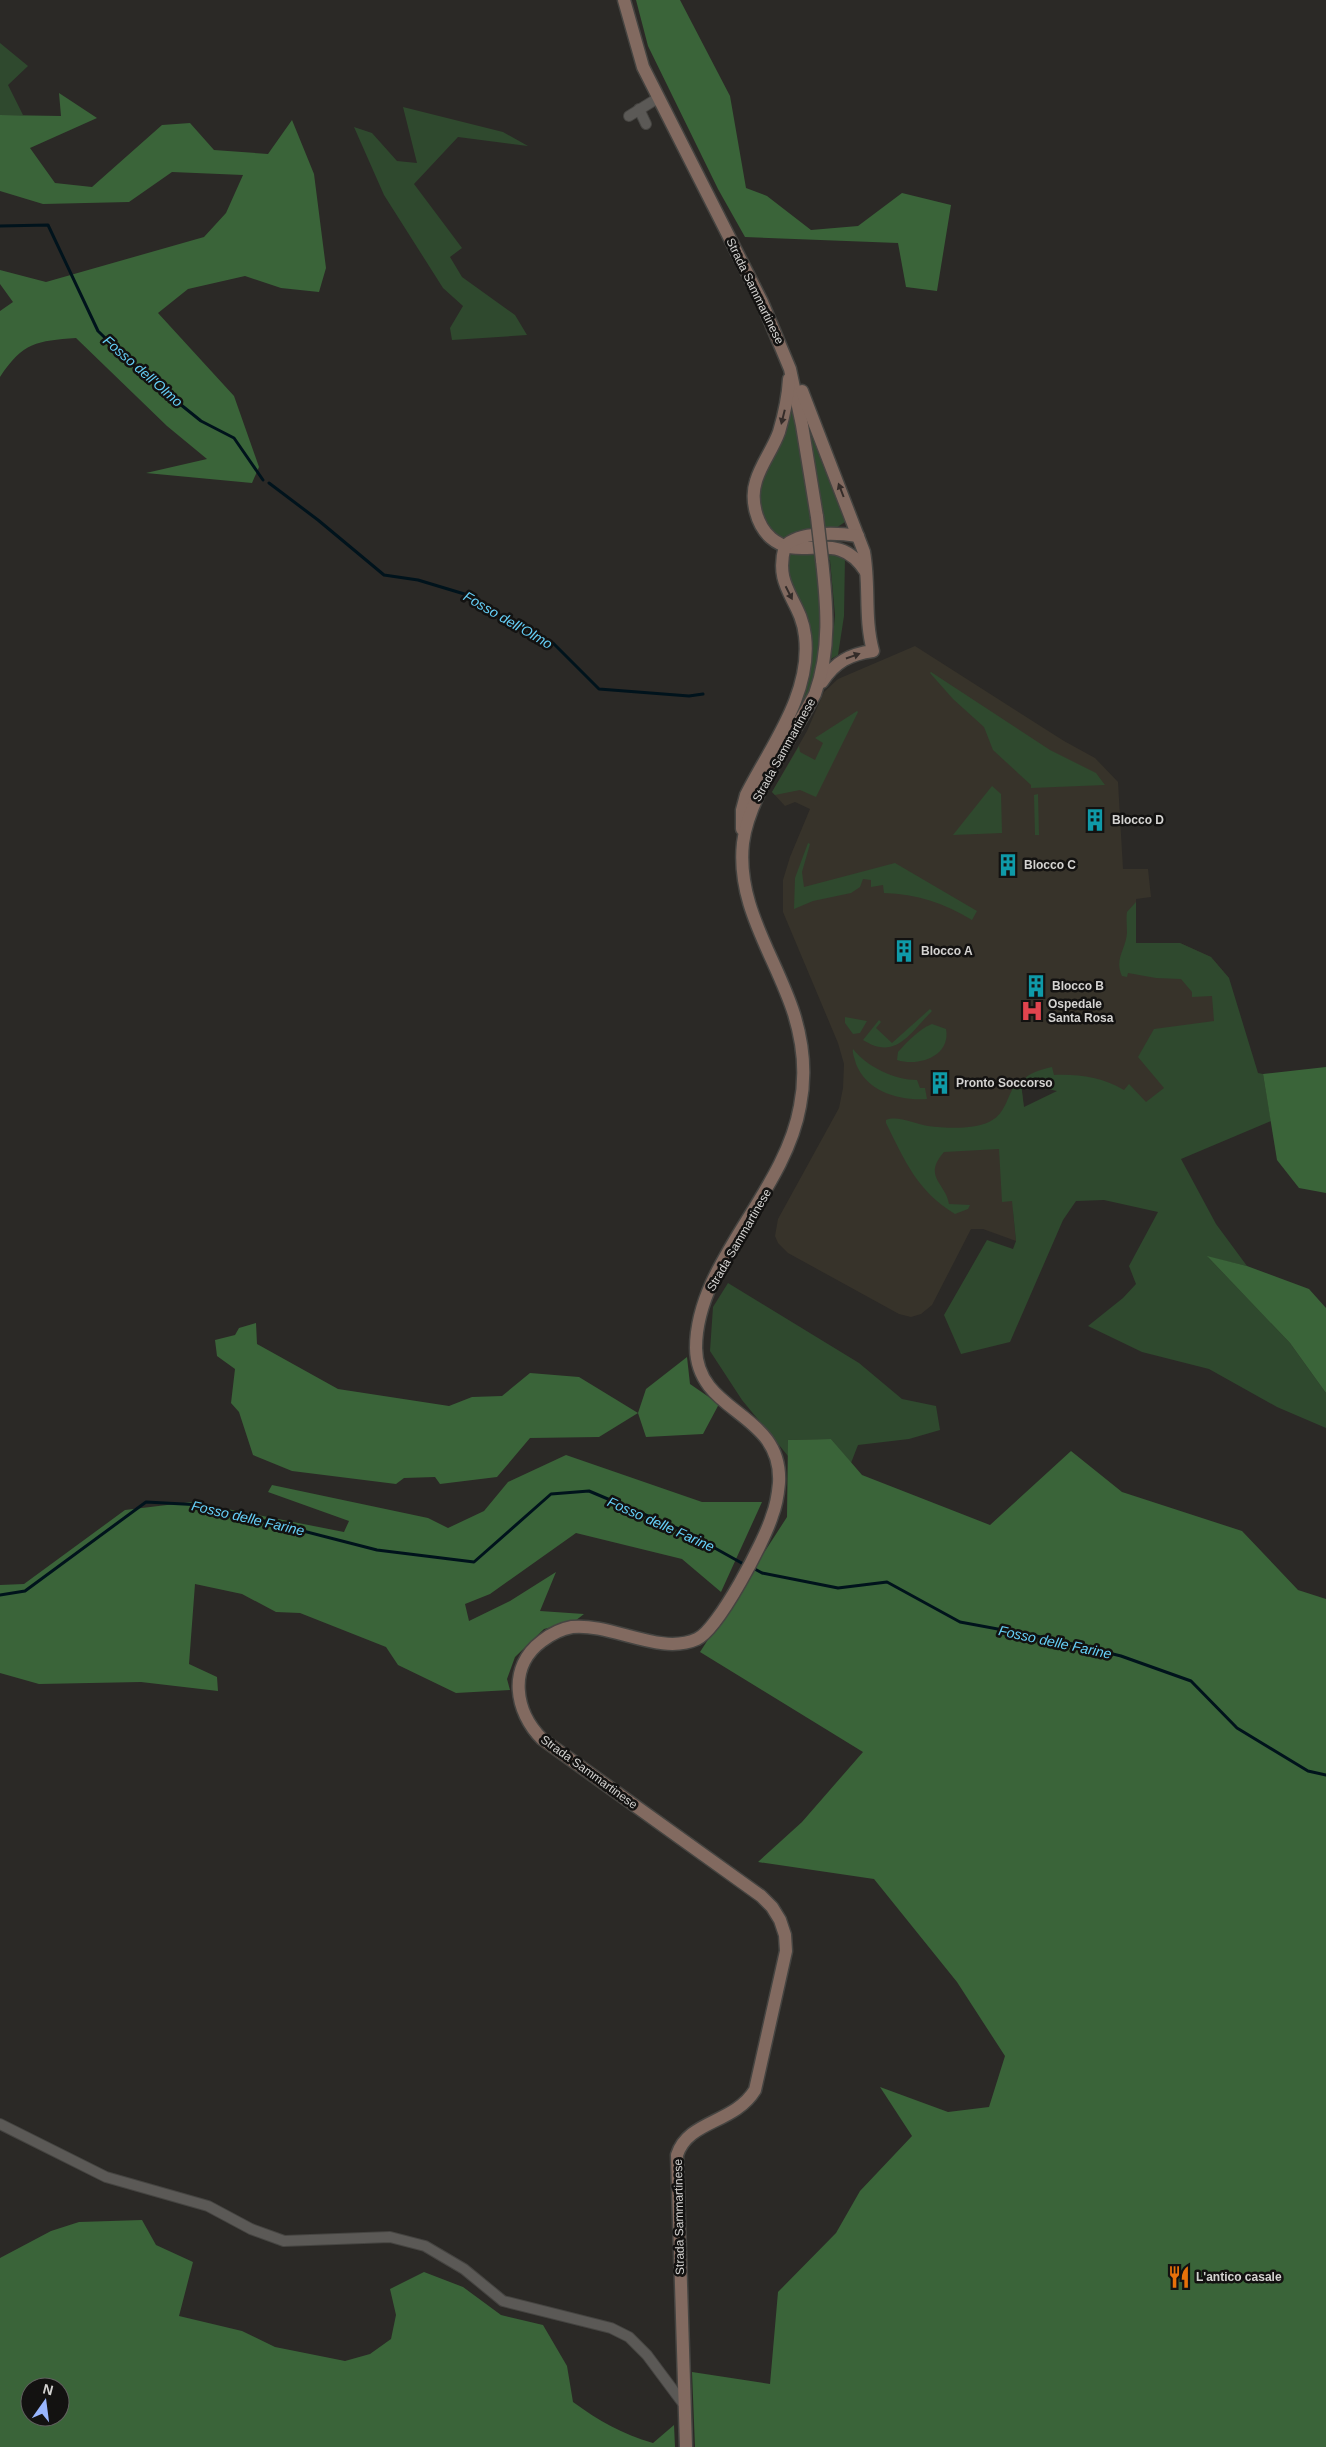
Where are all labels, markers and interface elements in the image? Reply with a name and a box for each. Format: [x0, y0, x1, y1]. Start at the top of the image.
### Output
street label: Strada Sammartinese [723, 236, 787, 347]
water label: Fosso dell'Olmo [100, 332, 186, 410]
one-way arrow [778, 410, 786, 425]
one-way arrow [837, 482, 845, 497]
one-way arrow [785, 586, 793, 600]
water label: Fosso dell'Olmo [461, 588, 555, 652]
one-way arrow [846, 652, 861, 660]
street label: Strada Sammartinese [750, 696, 818, 804]
building icon: Blocco D [1082, 807, 1108, 833]
place label: Blocco D [1112, 813, 1164, 827]
building icon: Blocco C [995, 852, 1021, 878]
place label: Blocco C [1024, 858, 1076, 872]
building icon: Blocco A [891, 938, 917, 964]
place label: Blocco A [921, 944, 973, 958]
building icon: Blocco B [1023, 973, 1049, 999]
place label: Blocco B [1052, 979, 1104, 993]
place label: Ospedale Santa Rosa [1048, 997, 1114, 1025]
hospital icon: Ospedale Santa Rosa [1019, 998, 1045, 1024]
building icon: Pronto Soccorso [927, 1070, 953, 1096]
place label: Pronto Soccorso [956, 1076, 1053, 1090]
street label: Strada Sammartinese [704, 1186, 774, 1294]
water label: Fosso delle Farine [605, 1493, 717, 1555]
water label: Fosso delle Farine [190, 1497, 306, 1539]
water label: Fosso delle Farine [997, 1622, 1113, 1662]
street label: Strada Sammartinese [538, 1732, 640, 1812]
street label: Strada Sammartinese [671, 2159, 687, 2275]
restaurant icon: L'antico casale [1166, 2264, 1192, 2290]
place label: L'antico casale [1196, 2270, 1282, 2284]
north arrow [20, 2377, 70, 2427]
text: N [41, 2380, 55, 2398]

